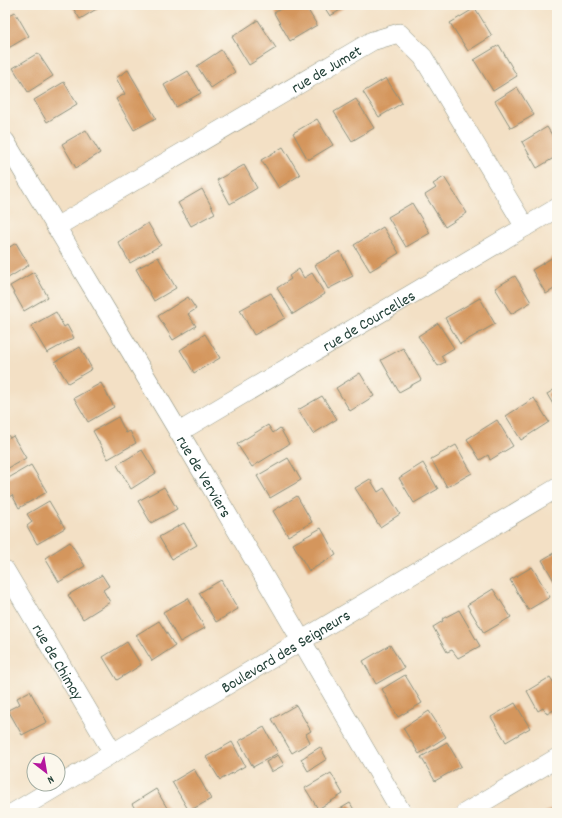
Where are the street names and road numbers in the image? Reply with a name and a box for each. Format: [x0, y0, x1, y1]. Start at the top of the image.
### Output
street label: rue de Jumet [287, 41, 367, 100]
street label: rue de Courcelles [319, 285, 421, 359]
street label: rue de Verviers [169, 432, 236, 523]
street label: Boulevard des Seigneurs [217, 605, 356, 700]
street label: rue de Chimay [25, 620, 88, 705]

